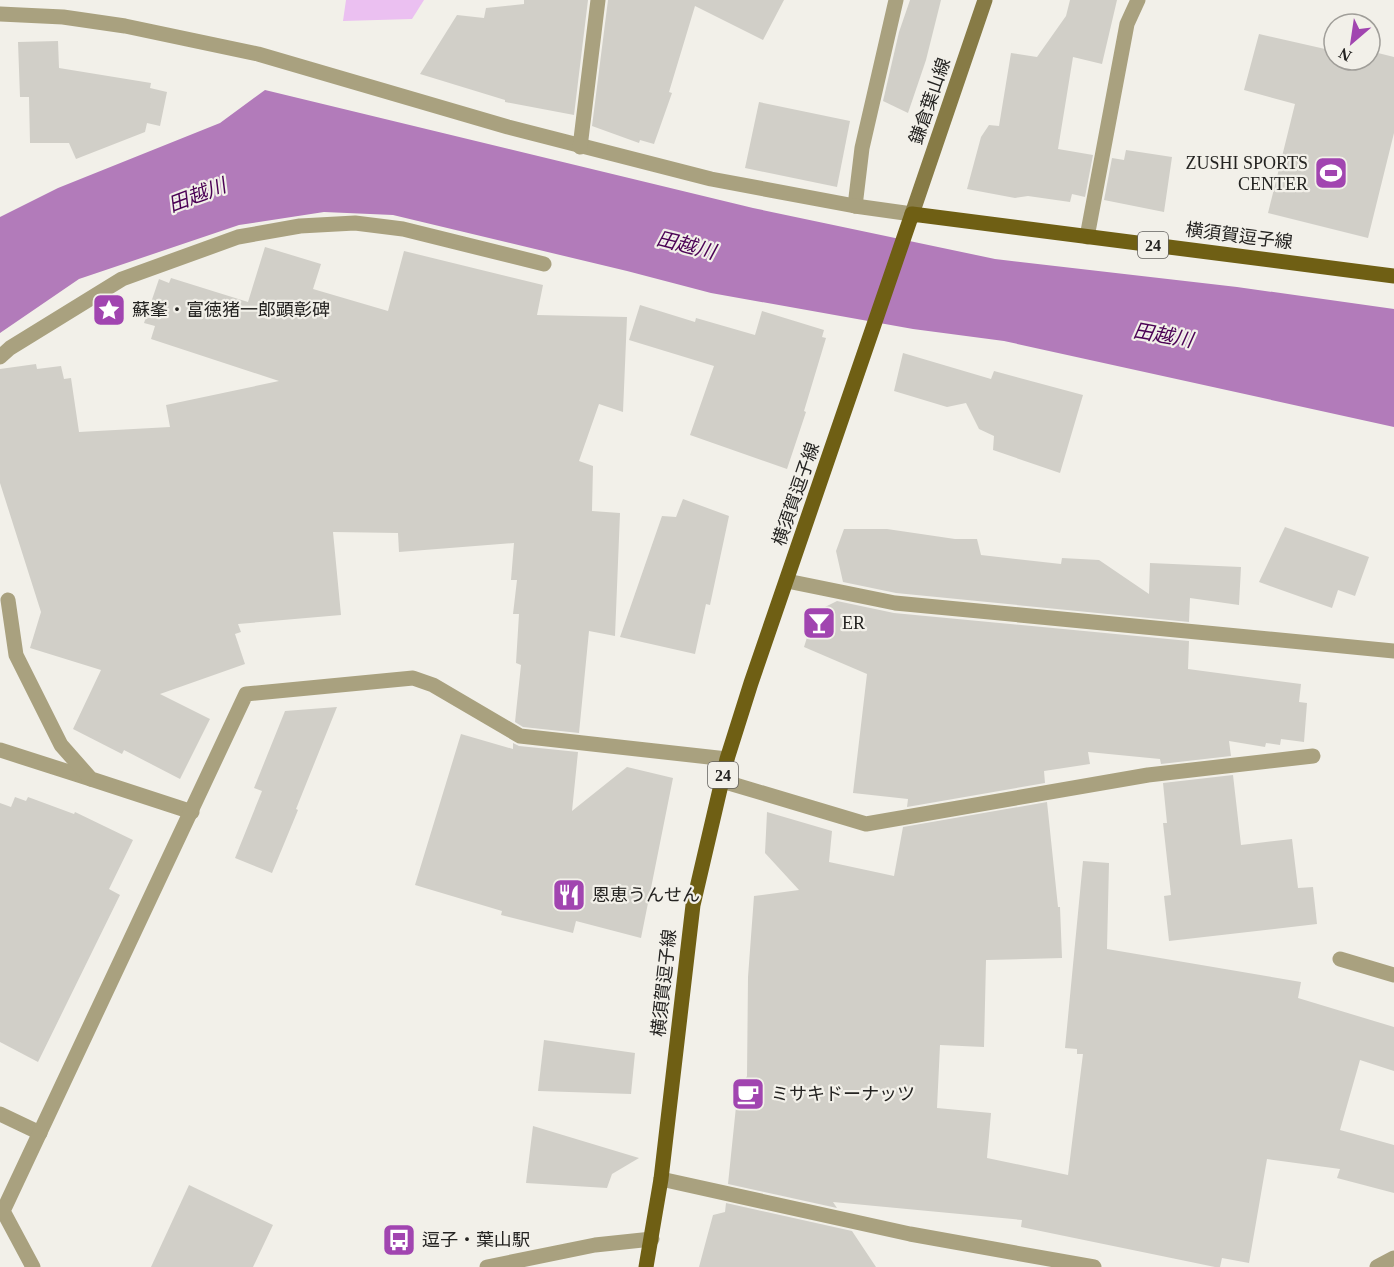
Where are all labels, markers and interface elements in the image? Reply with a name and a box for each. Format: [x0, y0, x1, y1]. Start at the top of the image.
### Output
north arrow [1322, 12, 1382, 72]
text: N [1335, 44, 1354, 65]
street label: 鎌倉葉山線 [906, 55, 954, 147]
place label: ZUSHI SPORTS CENTER [1186, 153, 1308, 194]
sports icon: ZUSHI SPORTS CENTER [1313, 155, 1349, 191]
water label: 田越川 [165, 173, 231, 216]
street label: 横須賀逗子線 [1184, 219, 1294, 253]
water label: 田越川 [654, 227, 720, 263]
road number: 24 [1138, 232, 1168, 258]
place icon: 蘇峯・富徳猪一郎顕彰碑 [91, 292, 127, 328]
place label: 蘇峯・富徳猪一郎顕彰碑 [132, 300, 330, 320]
water label: 田越川 [1132, 319, 1196, 351]
street label: 横須賀逗子線 [769, 440, 823, 548]
bar icon: ER [801, 605, 837, 641]
place label: ER [842, 613, 865, 633]
road number: 24 [708, 762, 738, 788]
restaurant icon: 恩恵うんせん [551, 877, 587, 913]
place label: 恩恵うんせん [592, 885, 700, 905]
street label: 横須賀逗子線 [648, 928, 680, 1038]
cafe icon: ミサキドーナッツ [730, 1076, 766, 1112]
place label: ミサキドーナッツ [771, 1084, 915, 1104]
bus stop icon: 逗子・葉山駅 [381, 1222, 417, 1258]
place label: 逗子・葉山駅 [422, 1230, 530, 1250]

